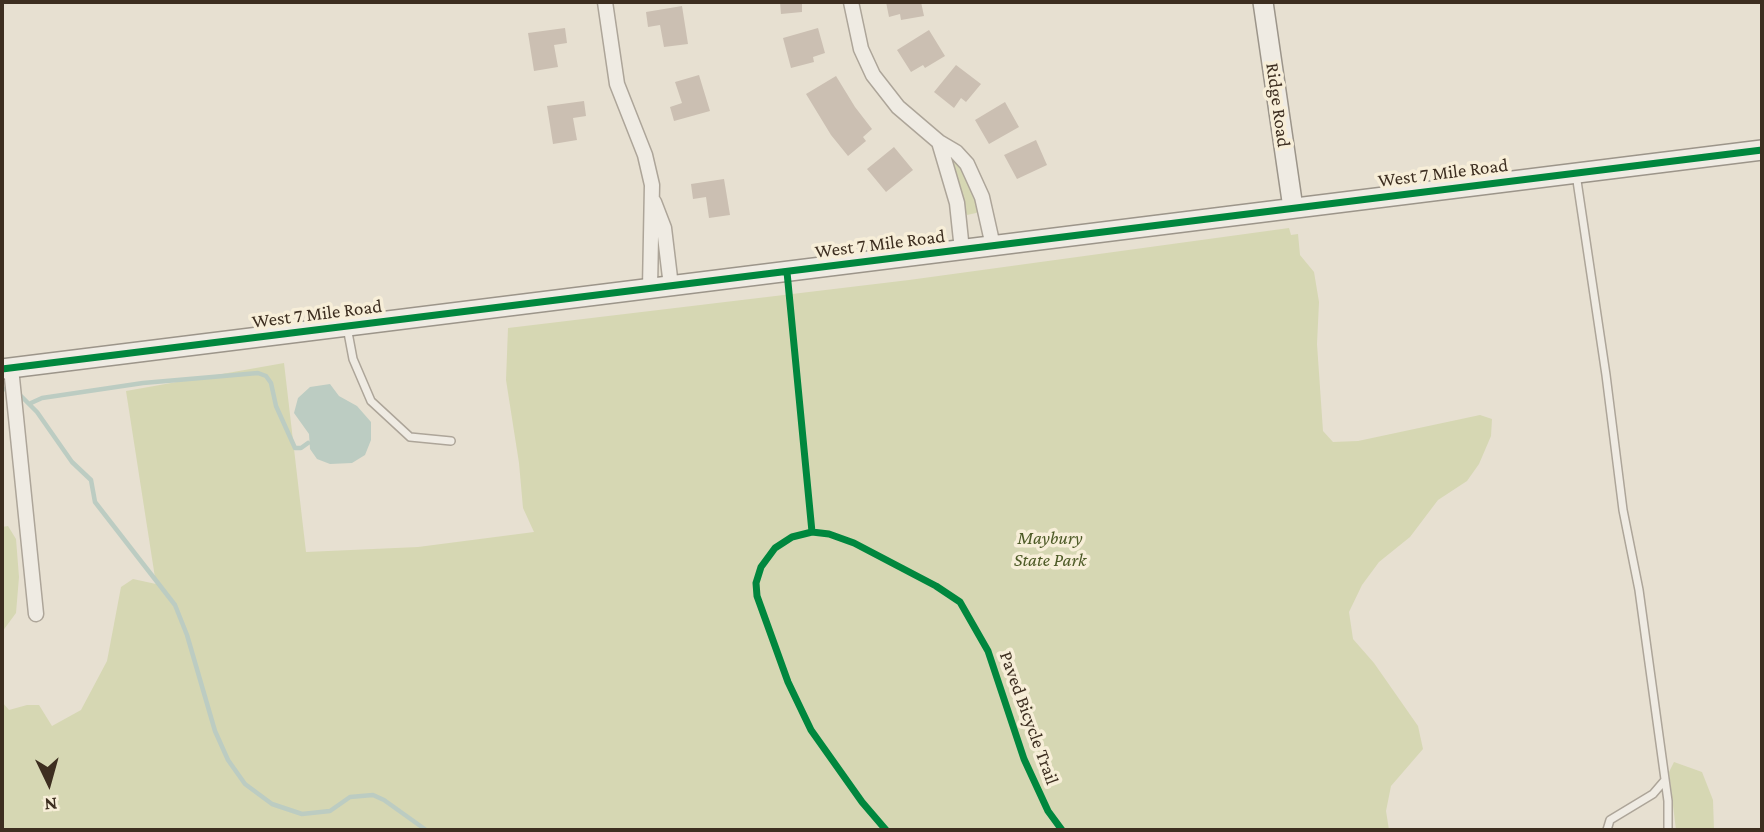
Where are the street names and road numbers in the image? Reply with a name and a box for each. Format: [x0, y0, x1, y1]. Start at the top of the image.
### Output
street label: Ridge Road [1261, 61, 1295, 149]
street label: West 7 Mile Road [1377, 154, 1509, 192]
street label: West 7 Mile Road [814, 225, 946, 263]
street label: West 7 Mile Road [251, 295, 383, 333]
street label: Paved Bicycle Trail [994, 648, 1064, 788]

